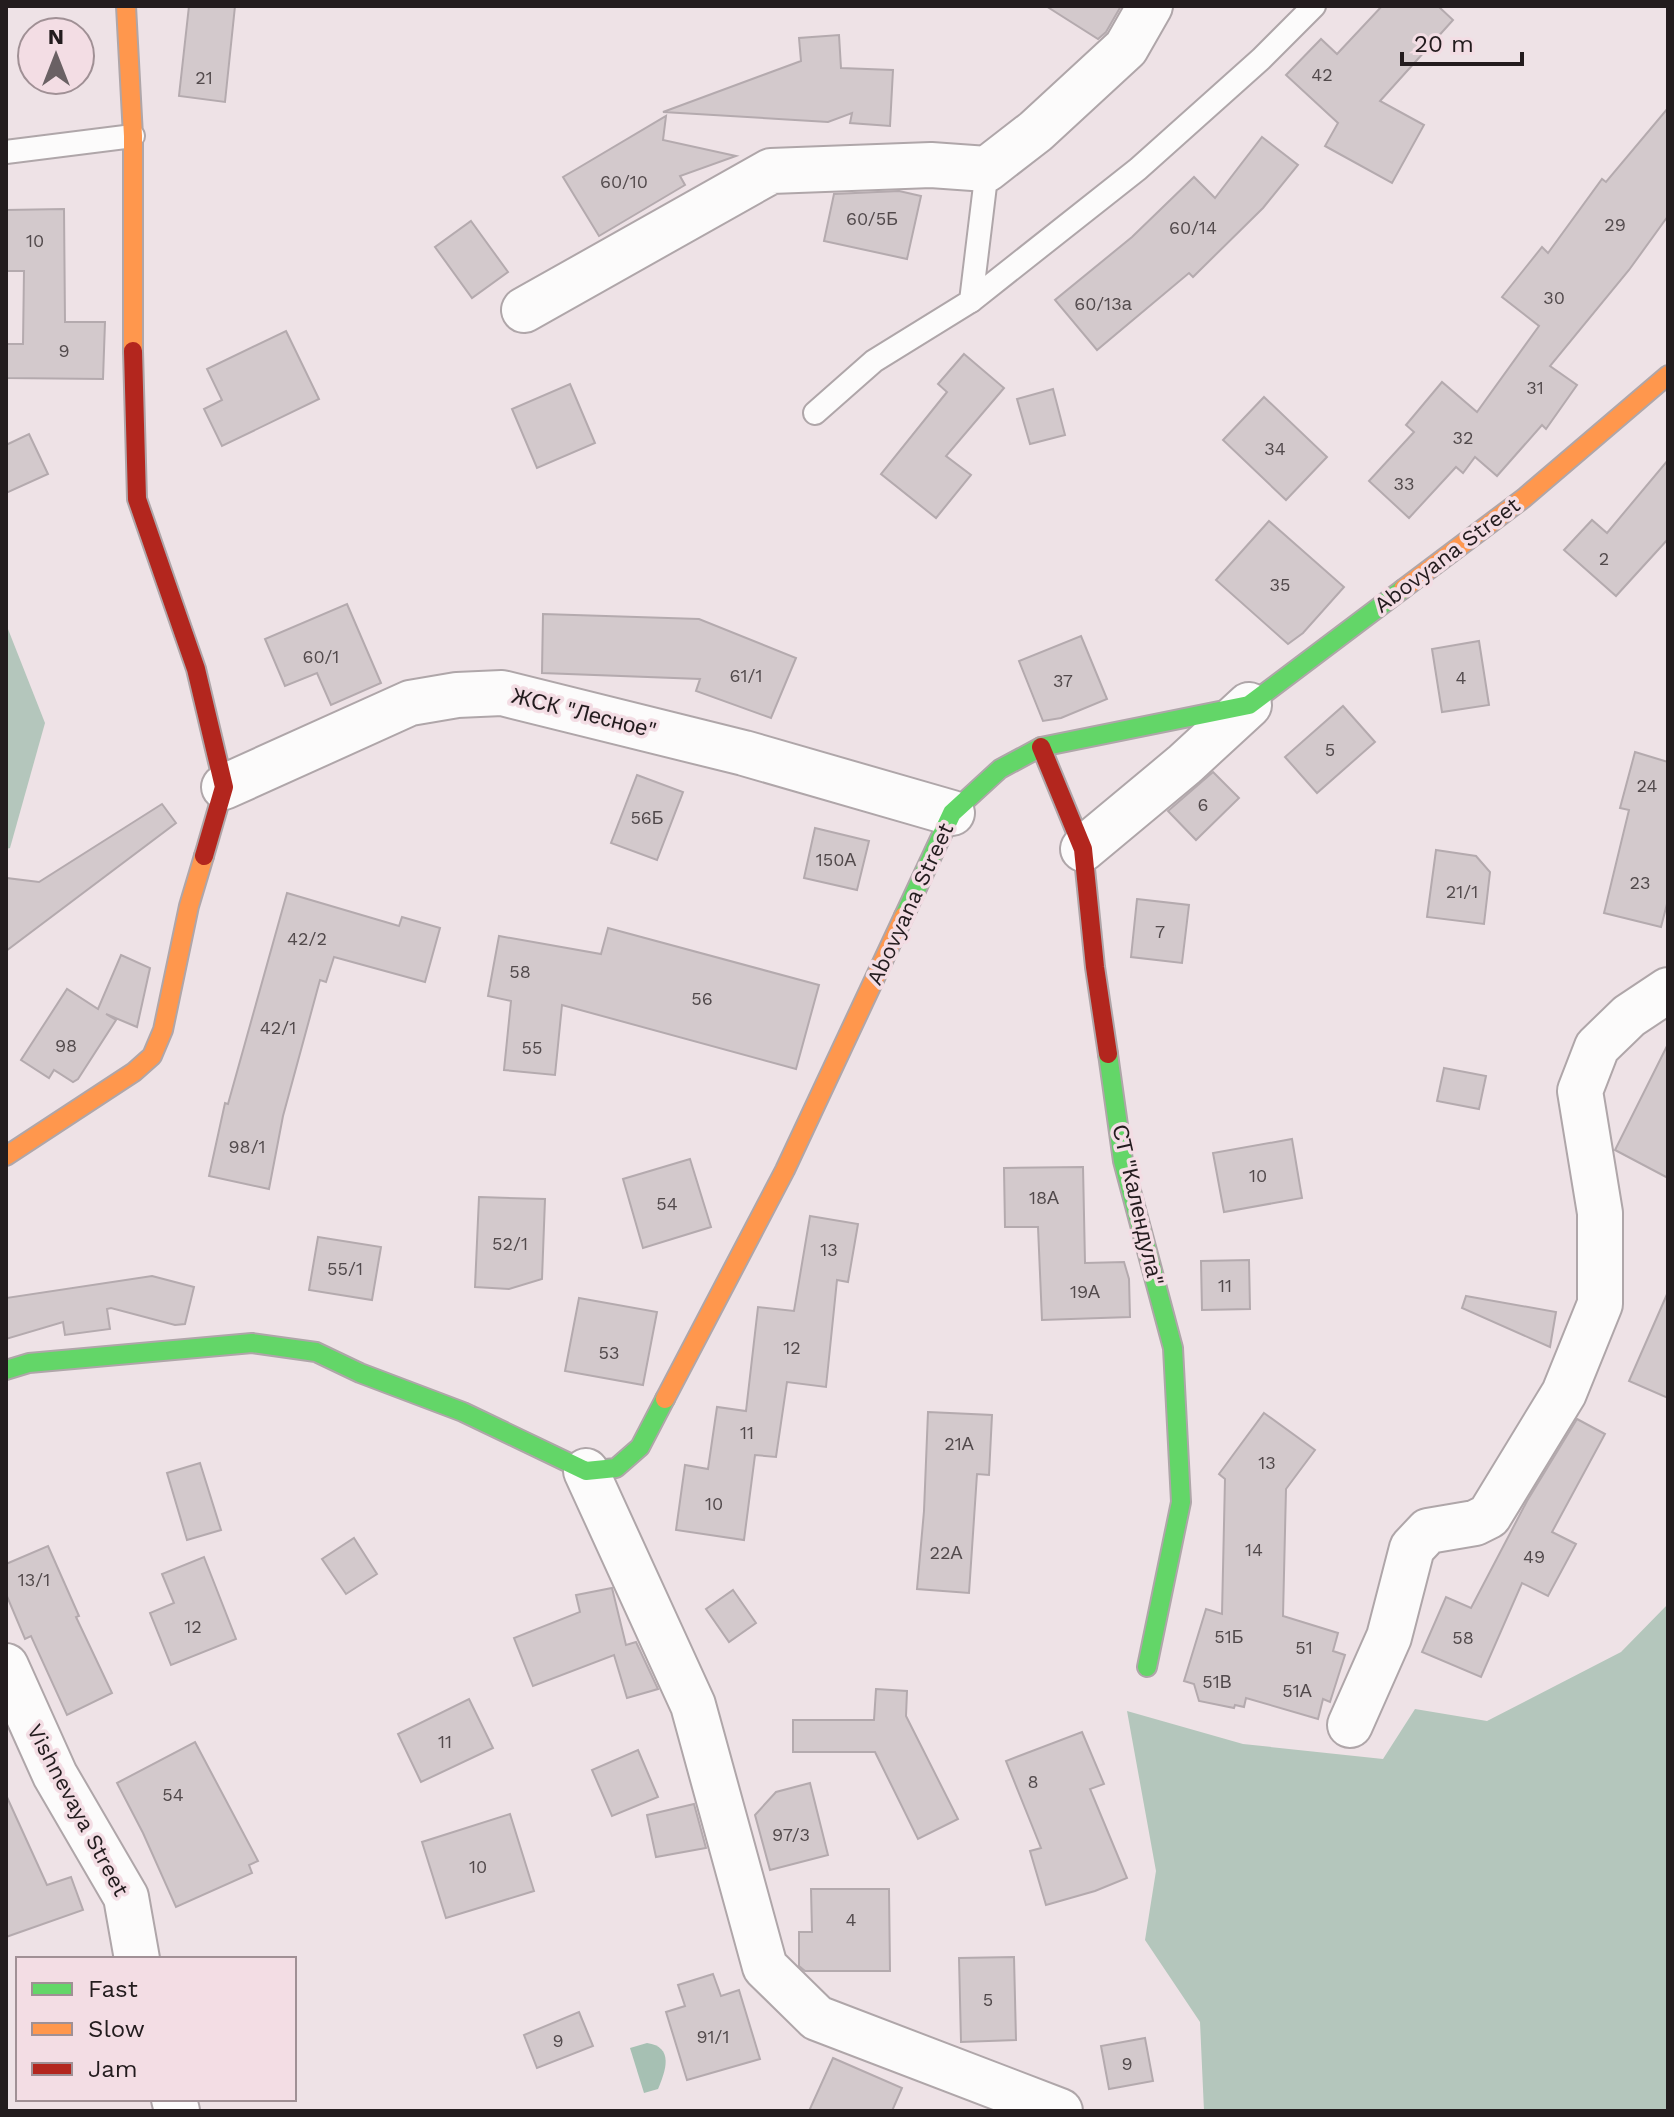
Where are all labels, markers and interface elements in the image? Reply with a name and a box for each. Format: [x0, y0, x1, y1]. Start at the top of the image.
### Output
north arrow [16, 16, 96, 96]
scale bar [1402, 16, 1522, 66]
text: N [48, 24, 64, 49]
text: 20 m [1414, 30, 1474, 58]
house number: 42 [1311, 64, 1333, 85]
house number: 21 [195, 67, 213, 88]
house number: 60/10 [600, 171, 648, 192]
house number: 60/5Б [846, 208, 898, 229]
house number: 29 [1604, 214, 1626, 235]
house number: 60/14 [1169, 217, 1217, 238]
house number: 10 [26, 230, 44, 251]
house number: 30 [1543, 287, 1565, 308]
house number: 60/13а [1074, 293, 1133, 314]
house number: 9 [58, 340, 70, 361]
house number: 31 [1526, 377, 1544, 398]
house number: 32 [1453, 427, 1474, 448]
house number: 34 [1264, 438, 1286, 459]
house number: 33 [1394, 473, 1415, 494]
street label: Abovyana Street [1369, 492, 1525, 618]
house number: 2 [1599, 548, 1609, 569]
house number: 35 [1270, 574, 1290, 595]
house number: 60/1 [303, 646, 339, 667]
house number: 61/1 [730, 665, 762, 686]
house number: 4 [1456, 667, 1467, 688]
house number: 37 [1053, 670, 1073, 691]
street label: ЖСК "Лесное" [509, 683, 659, 743]
house number: 5 [1325, 739, 1335, 760]
house number: 24 [1637, 775, 1657, 796]
house number: 6 [1198, 794, 1208, 815]
house number: 56Б [630, 807, 664, 828]
street label: Abovyana Street [862, 819, 958, 989]
house number: 150А [816, 849, 856, 870]
house number: 23 [1630, 872, 1651, 893]
house number: 21/1 [1446, 881, 1478, 902]
house number: 7 [1155, 921, 1165, 942]
house number: 42/2 [287, 928, 327, 949]
house number: 58 [509, 961, 531, 982]
house number: 56 [691, 988, 713, 1009]
house number: 42/1 [260, 1017, 296, 1038]
house number: 98 [55, 1035, 77, 1056]
house number: 55 [522, 1037, 542, 1058]
street label: СТ "Календула" [1107, 1122, 1169, 1288]
house number: 98/1 [228, 1136, 266, 1157]
house number: 10 [1249, 1165, 1267, 1186]
house number: 18А [1029, 1187, 1059, 1208]
house number: 54 [656, 1193, 678, 1214]
house number: 52/1 [492, 1233, 528, 1254]
house number: 13 [820, 1239, 838, 1260]
house number: 55/1 [327, 1258, 363, 1279]
house number: 11 [1218, 1275, 1232, 1296]
house number: 19А [1070, 1281, 1100, 1302]
house number: 12 [783, 1337, 801, 1358]
house number: 53 [599, 1342, 619, 1363]
house number: 11 [740, 1422, 754, 1443]
house number: 21А [944, 1433, 974, 1454]
house number: 13 [1258, 1452, 1276, 1473]
house number: 10 [705, 1493, 723, 1514]
house number: 14 [1245, 1539, 1263, 1560]
house number: 22А [930, 1542, 963, 1563]
house number: 49 [1523, 1546, 1545, 1567]
house number: 13/1 [18, 1569, 50, 1590]
house number: 12 [184, 1616, 202, 1637]
house number: 51Б [1214, 1626, 1244, 1647]
house number: 58 [1452, 1627, 1474, 1648]
house number: 51 [1295, 1637, 1313, 1658]
house number: 51В [1202, 1671, 1232, 1692]
house number: 51А [1282, 1680, 1312, 1701]
street label: Vishnevaya Street [22, 1720, 134, 1900]
house number: 11 [438, 1731, 452, 1752]
house number: 8 [1027, 1771, 1039, 1792]
house number: 54 [162, 1784, 184, 1805]
house number: 97/3 [772, 1824, 810, 1845]
house number: 10 [469, 1856, 487, 1877]
house number: 4 [846, 1909, 857, 1930]
legend [16, 1957, 296, 2101]
text: Fast [88, 1975, 138, 2003]
house number: 5 [983, 1989, 993, 2010]
text: Slow [88, 2015, 145, 2043]
house number: 91/1 [696, 2026, 730, 2047]
house number: 9 [552, 2030, 564, 2051]
house number: 9 [1121, 2053, 1133, 2074]
text: Jam [88, 2055, 138, 2083]

